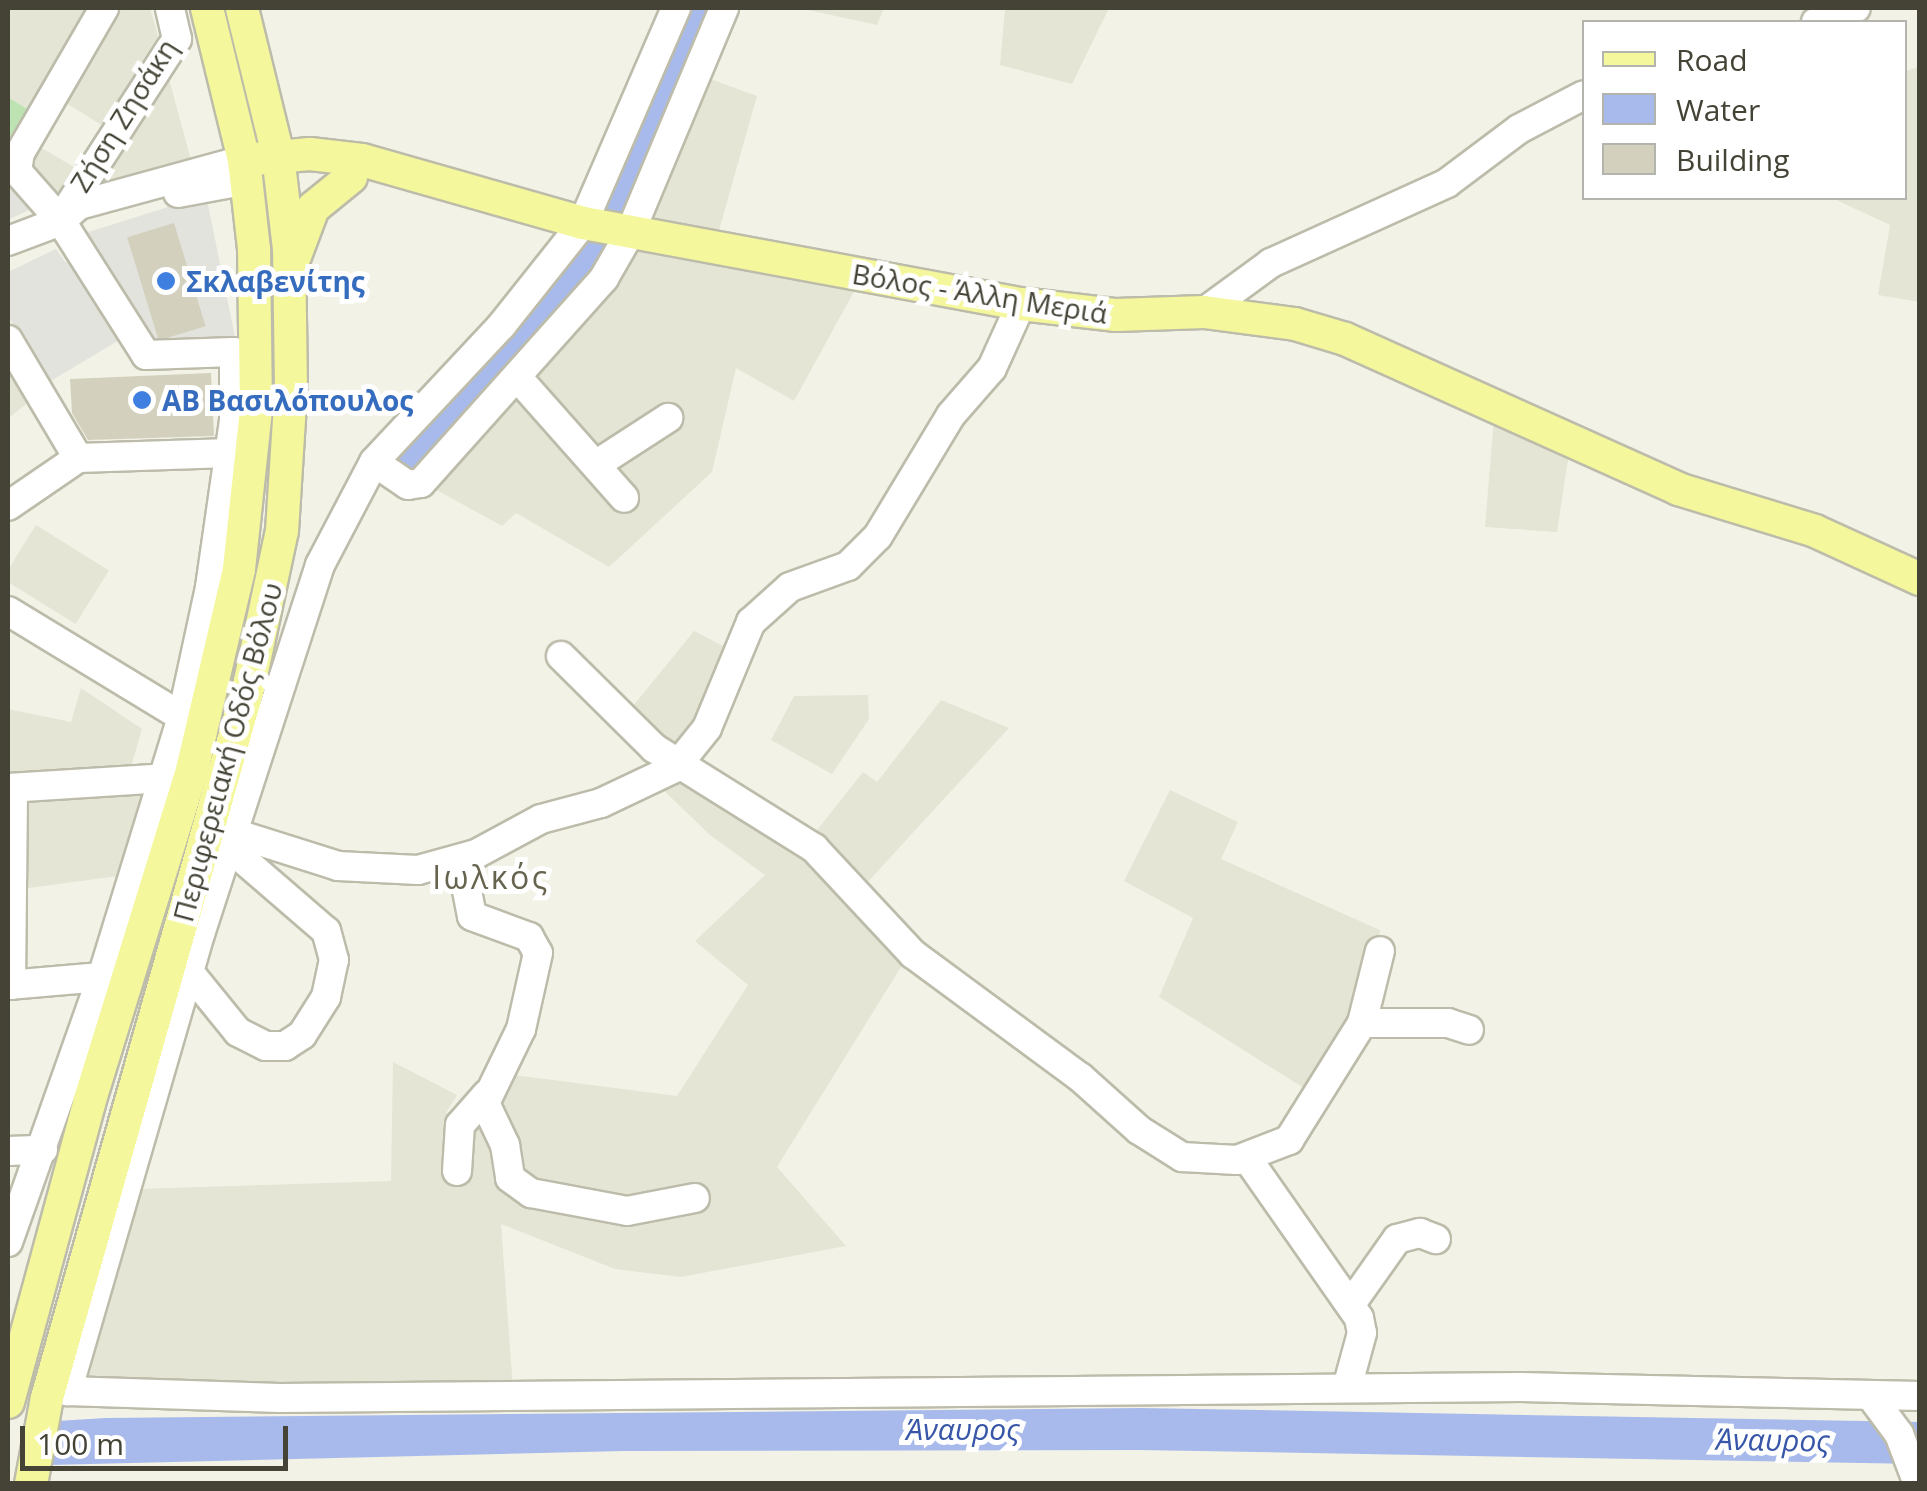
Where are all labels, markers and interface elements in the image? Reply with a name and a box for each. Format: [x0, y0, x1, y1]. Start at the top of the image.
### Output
legend [1582, 20, 1907, 200]
street label: Ζήση Ζησάκη [63, 32, 183, 198]
text: Road [1676, 39, 1748, 80]
text: Water [1676, 89, 1760, 130]
text: Building [1676, 139, 1790, 180]
street label: Βόλος - Άλλη Μεριά [850, 256, 1110, 330]
place label: Σκλαβενίτης [186, 264, 365, 298]
marker: Σκλαβενίτης [155, 270, 177, 292]
place label: ΑΒ Βασιλόπουλος [162, 383, 413, 417]
marker: ΑΒ Βασιλόπουλος [131, 389, 153, 411]
street label: Περιφερειακή Οδός Βόλου [166, 579, 288, 925]
district label: Ιωλκός [432, 858, 550, 896]
scale bar [25, 1406, 292, 1468]
water label: Άναυρος [906, 1411, 1020, 1447]
water label: Άναυρος [1716, 1421, 1830, 1459]
text: 100 m [37, 1423, 124, 1464]

